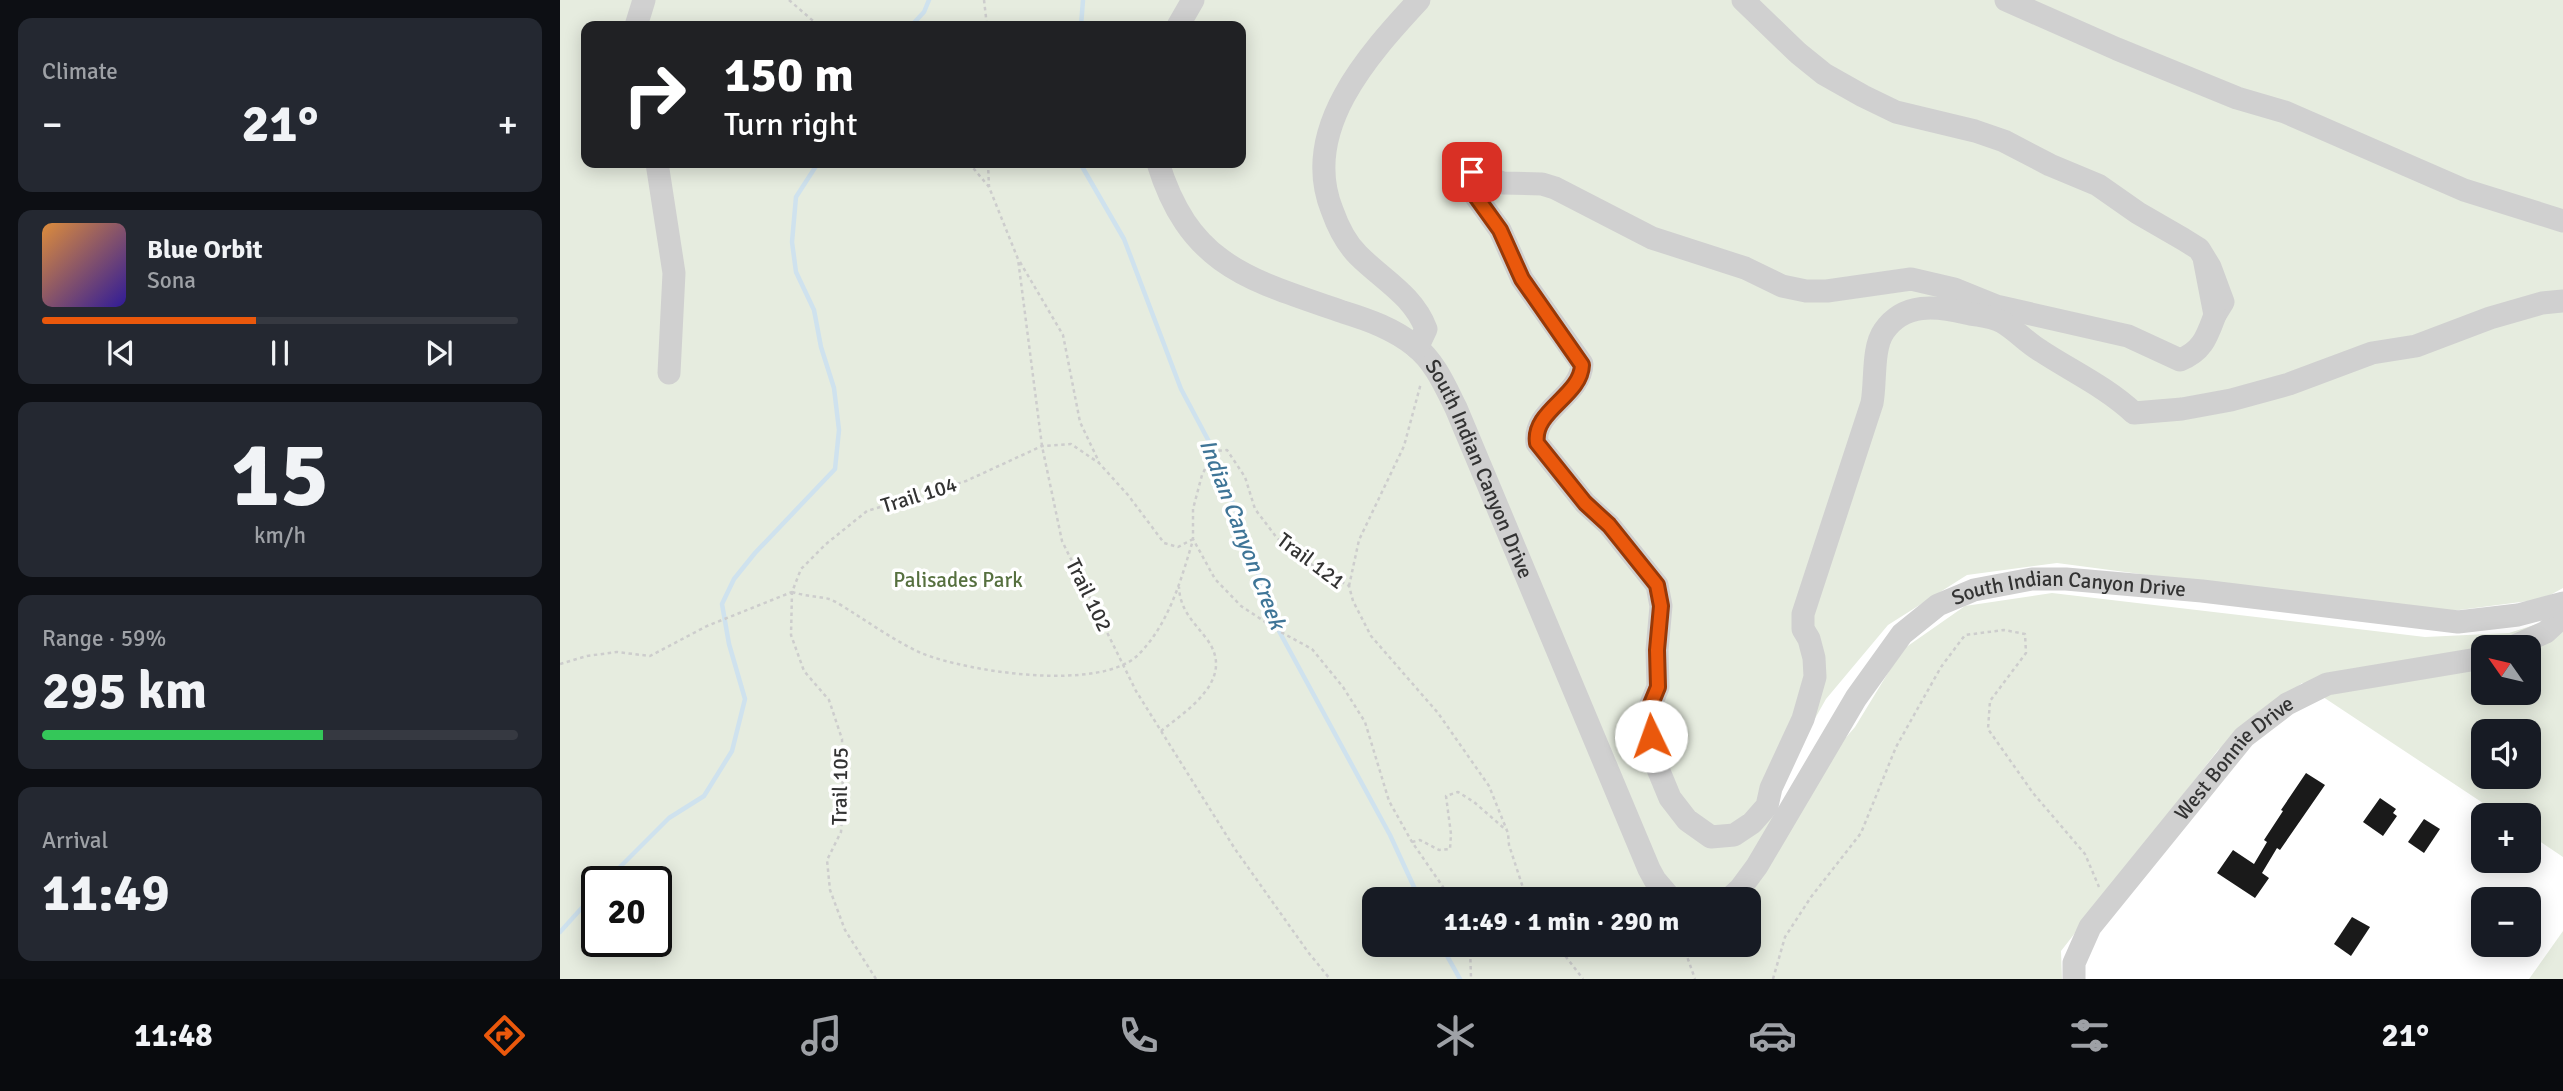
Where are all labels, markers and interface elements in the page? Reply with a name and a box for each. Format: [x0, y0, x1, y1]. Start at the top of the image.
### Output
text: 150 m [724, 45, 854, 105]
icon: right [609, 49, 700, 140]
text: Climate [42, 57, 118, 86]
text: 21° [242, 92, 318, 156]
text: − [42, 101, 63, 148]
text: + [497, 101, 518, 148]
text: Turn right [724, 105, 857, 144]
pin [1442, 142, 1502, 202]
icon: arrive [1453, 153, 1491, 191]
text: Blue Orbit [147, 234, 263, 266]
text: Sona [147, 266, 196, 295]
icon: previous [102, 334, 140, 372]
icon: pause [261, 334, 299, 372]
icon: next [420, 334, 458, 372]
street label: South Indian Canyon Drive [1420, 354, 1539, 582]
text: 15 [231, 419, 329, 532]
water label: Indian Canyon Creek [1193, 435, 1293, 636]
street label: Trail 104 [878, 471, 960, 519]
text: km/h [254, 521, 306, 550]
street label: Trail 121 [1272, 527, 1350, 595]
street label: Trail 102 [1060, 554, 1118, 636]
street label: South Indian Canyon Drive [1948, 565, 2187, 611]
park label: Palisades Park [893, 567, 1023, 593]
text: Range · 59% [42, 624, 166, 653]
north arrow [2471, 635, 2541, 705]
map controls [2471, 635, 2541, 957]
text: 295 km [42, 659, 207, 723]
street label: West Bonnie Drive [2169, 690, 2298, 826]
position arrow [1614, 699, 1688, 773]
button: sound [2471, 719, 2541, 789]
street label: Trail 105 [826, 747, 854, 825]
button: + [2471, 803, 2541, 873]
text: Arrival [42, 826, 108, 855]
text: 11:49 [42, 861, 170, 925]
speed limit sign: 20 [581, 866, 672, 957]
button: − [2471, 887, 2541, 957]
text: 11:49 · 1 min · 290 m [1444, 906, 1679, 938]
icon: directions [480, 1011, 529, 1060]
icon: music [797, 1011, 846, 1060]
icon: phone [1114, 1011, 1163, 1060]
icon: climate [1431, 1011, 1480, 1060]
icon: car [1748, 1011, 1797, 1060]
icon: filters [2065, 1011, 2114, 1060]
text: 11:48 [134, 1016, 212, 1055]
text: 21° [2382, 1016, 2429, 1055]

